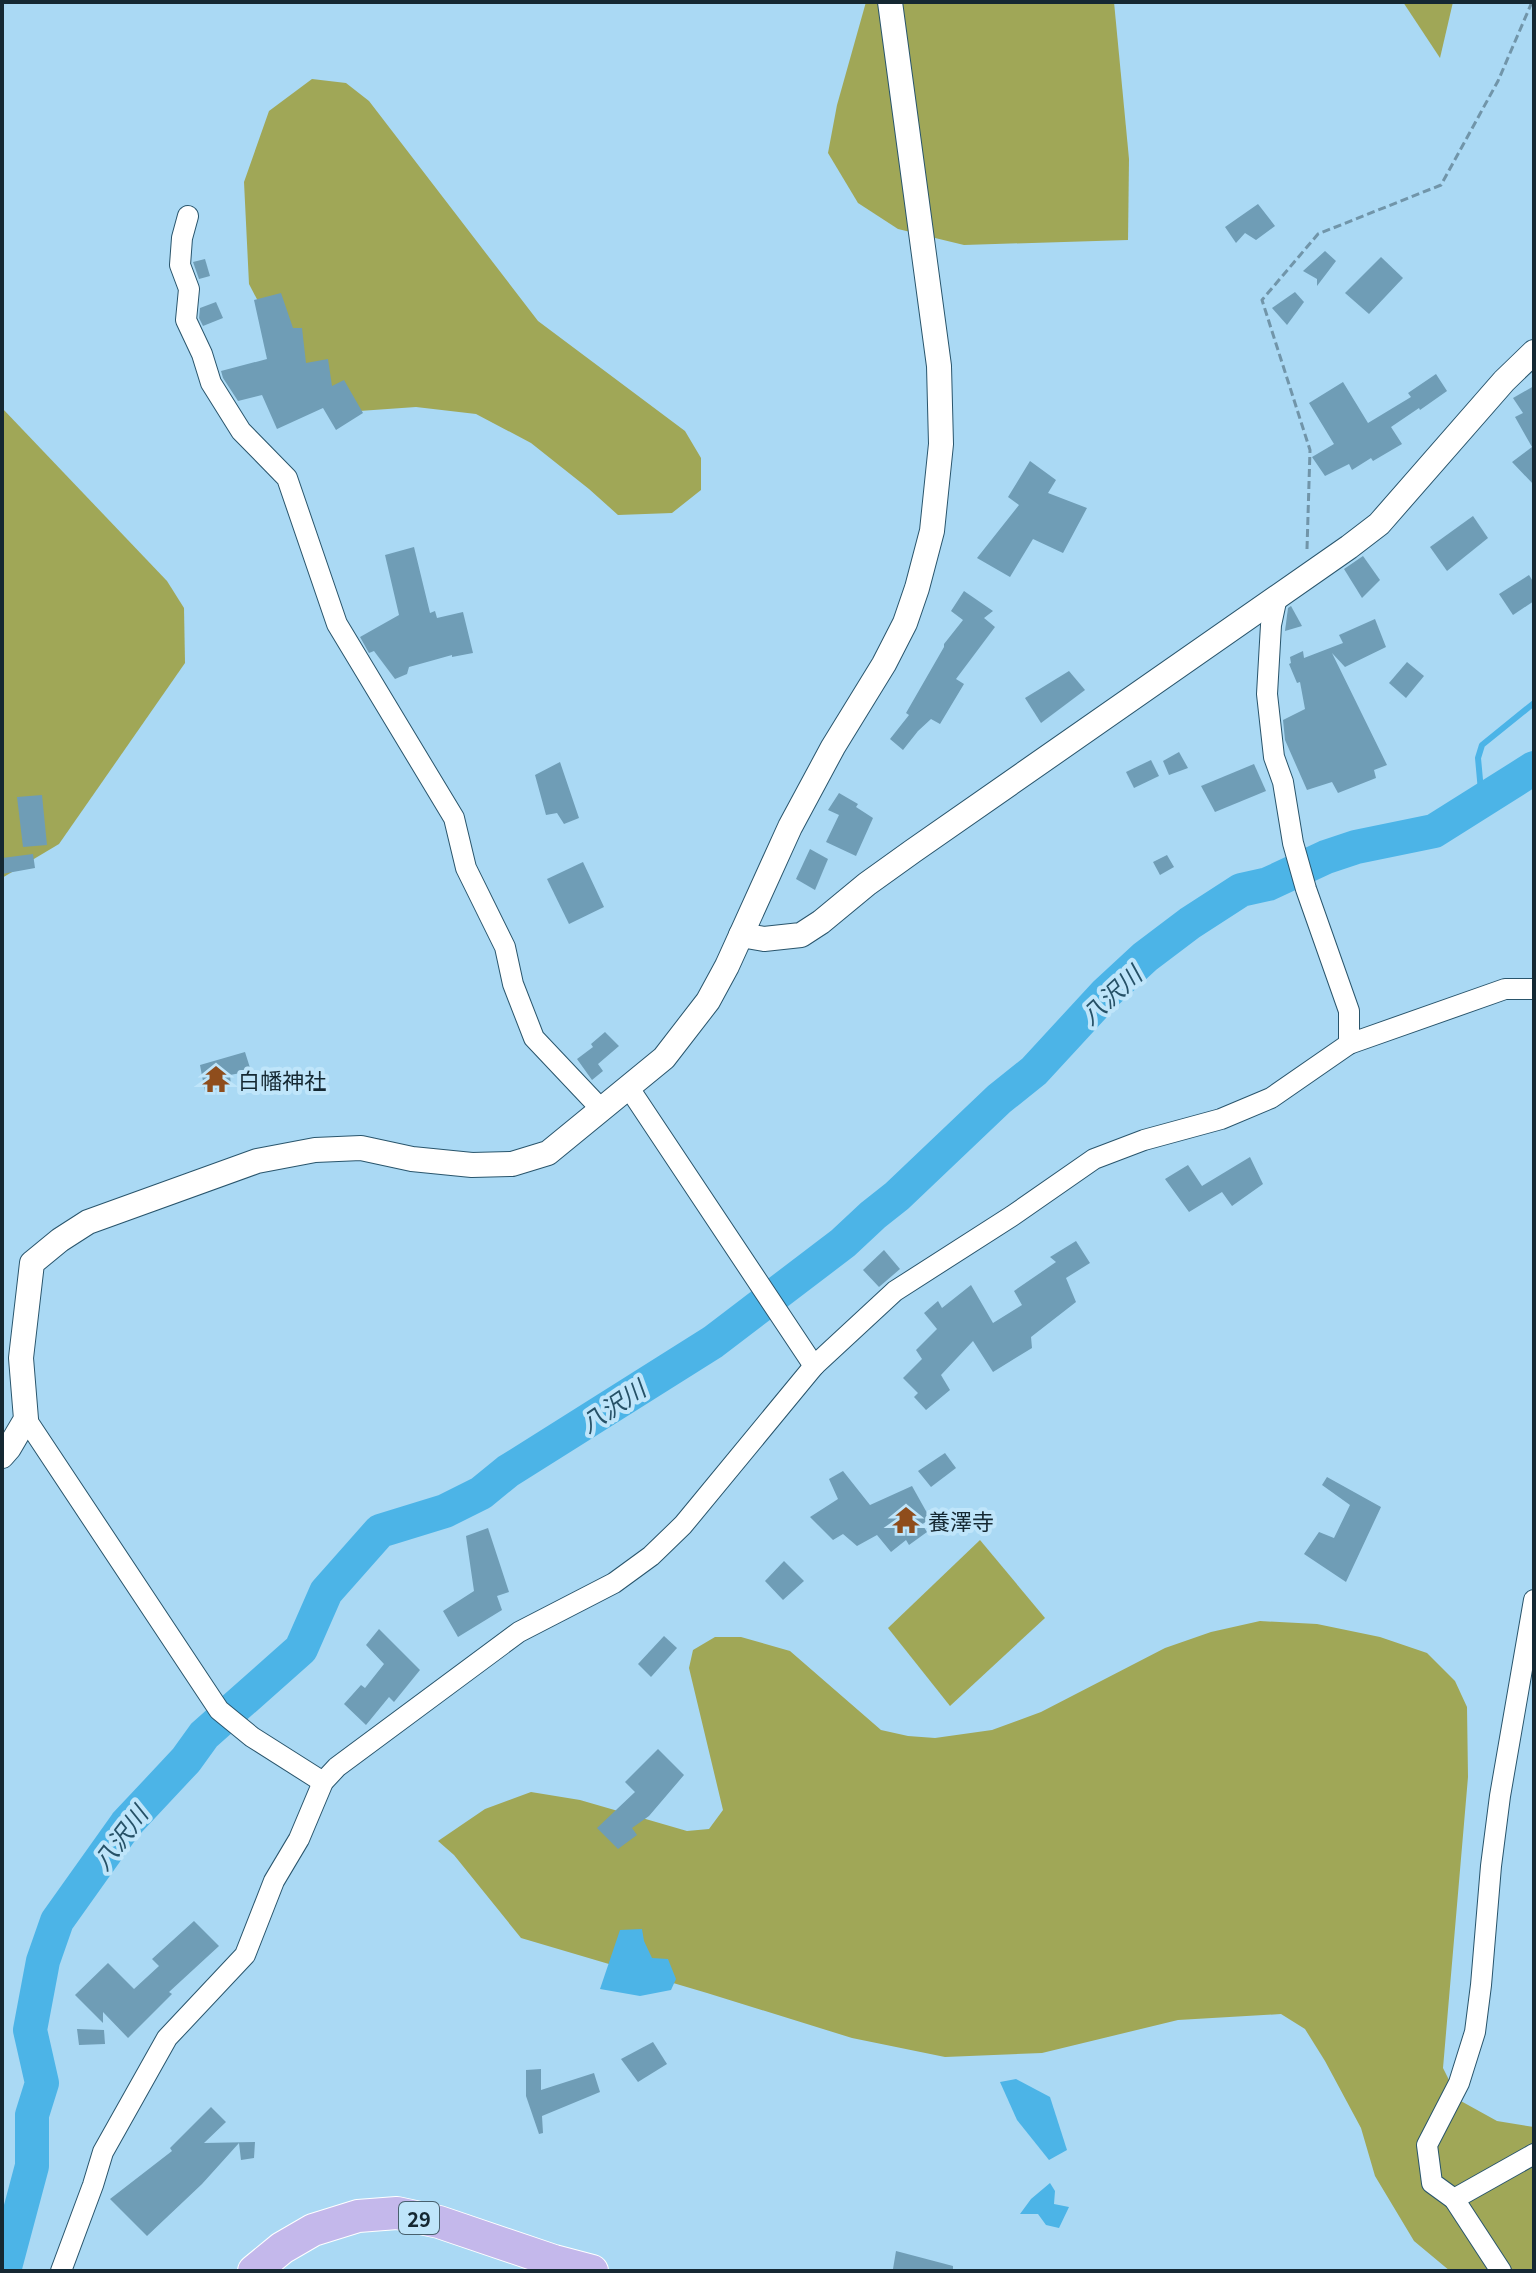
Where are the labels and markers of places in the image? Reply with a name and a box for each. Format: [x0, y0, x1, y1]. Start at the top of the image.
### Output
place label: 白幡神社 [238, 1063, 326, 1095]
temple icon: 白幡神社 [201, 1064, 231, 1094]
place label: 養澤寺 [928, 1504, 994, 1536]
temple icon: 養澤寺 [891, 1505, 921, 1535]

